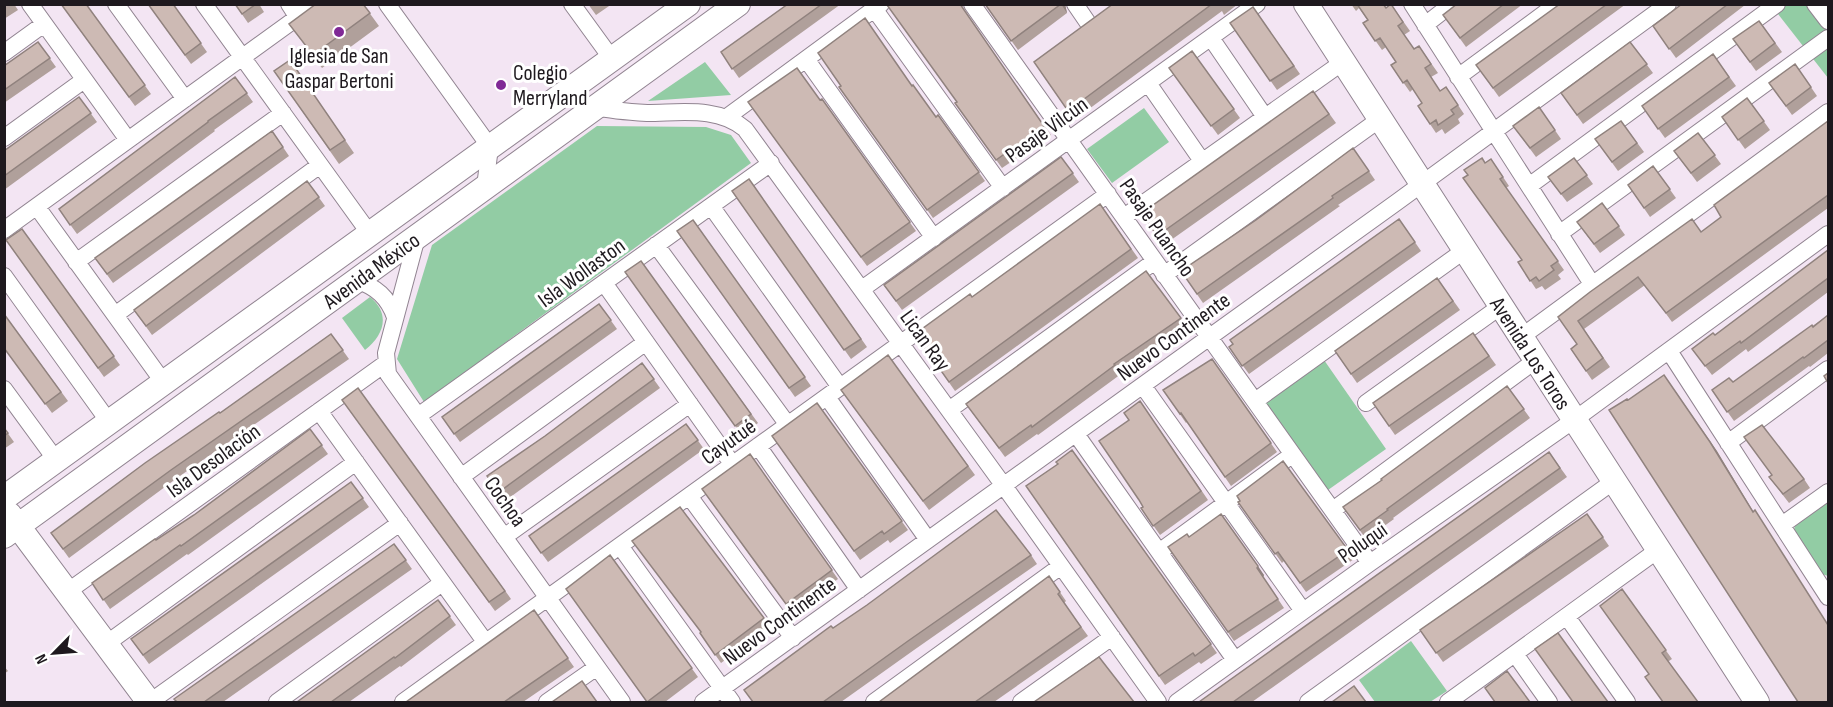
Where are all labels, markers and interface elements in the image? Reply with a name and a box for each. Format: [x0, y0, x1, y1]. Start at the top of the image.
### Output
marker: Iglesia de San Gaspar Bertoni [332, 25, 346, 39]
place label: Iglesia de San Gaspar Bertoni [285, 43, 394, 95]
place label: Colegio Merryland [513, 60, 587, 112]
marker: Colegio Merryland [494, 78, 508, 92]
street label: Pasaje Vilcún [1000, 91, 1093, 169]
street label: Pasaje Puancho [1113, 174, 1200, 282]
street label: Avenida México [317, 227, 425, 316]
street label: Isla Wollaston [533, 233, 631, 314]
street label: Nuevo Continente [1112, 287, 1236, 387]
street label: Avenida Los Toros [1483, 292, 1576, 415]
street label: Lican Ray [894, 305, 956, 377]
street label: Cayutué [696, 413, 762, 471]
street label: Isla Desolación [162, 418, 266, 504]
street label: Cochoa [478, 471, 532, 532]
street label: Poluqui [1333, 517, 1393, 570]
street label: Nuevo Continente [718, 571, 842, 671]
north arrow [24, 623, 84, 683]
text: N [31, 651, 52, 667]

